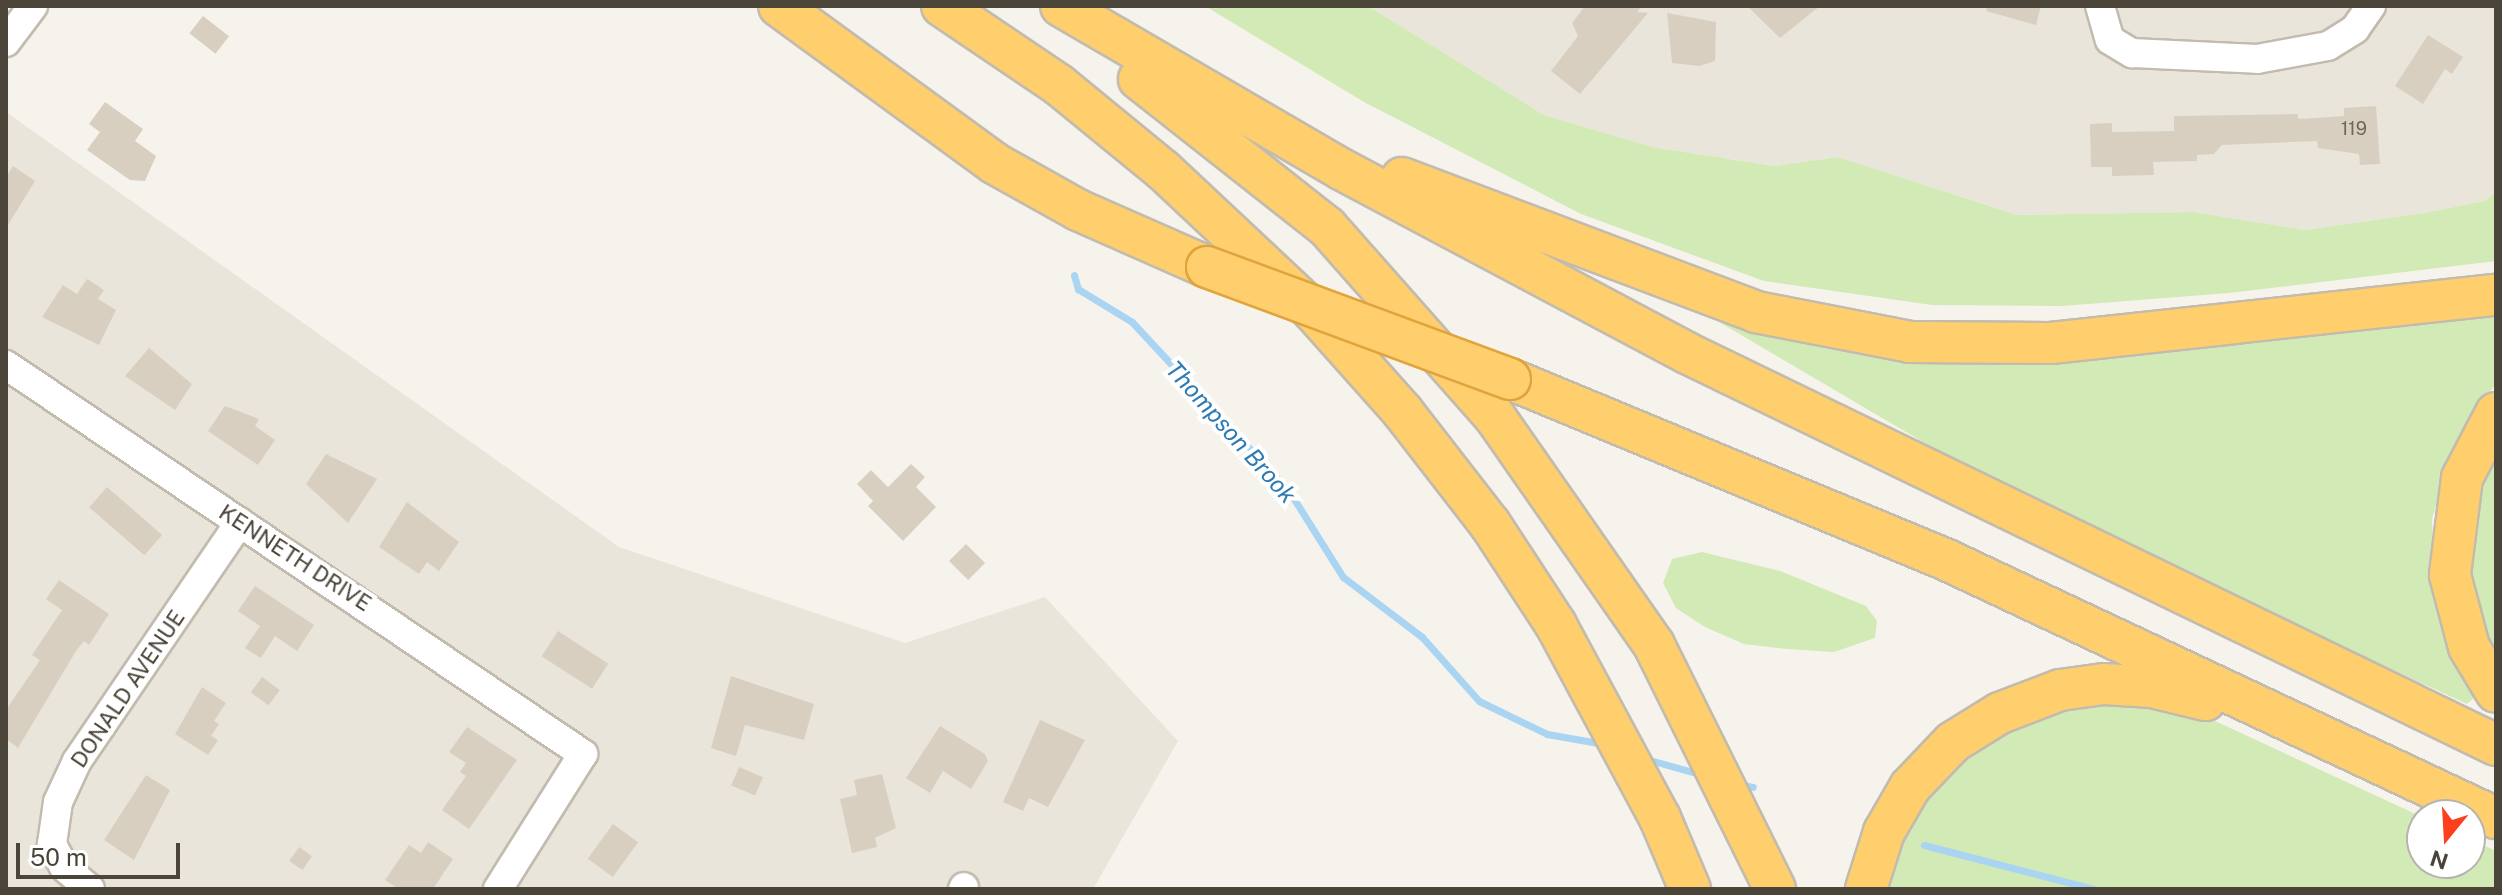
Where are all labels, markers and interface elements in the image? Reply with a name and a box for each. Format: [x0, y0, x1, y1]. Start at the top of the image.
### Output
house number: 119 [2341, 118, 2367, 140]
water label: Thompson Brook [1160, 355, 1302, 509]
street label: KENNETH DRIVE [214, 499, 376, 617]
street label: DONALD AVENUE [66, 605, 190, 773]
north arrow [2406, 799, 2486, 879]
scale bar [20, 827, 184, 877]
text: 50 m [30, 843, 87, 871]
text: N [2427, 845, 2451, 875]

